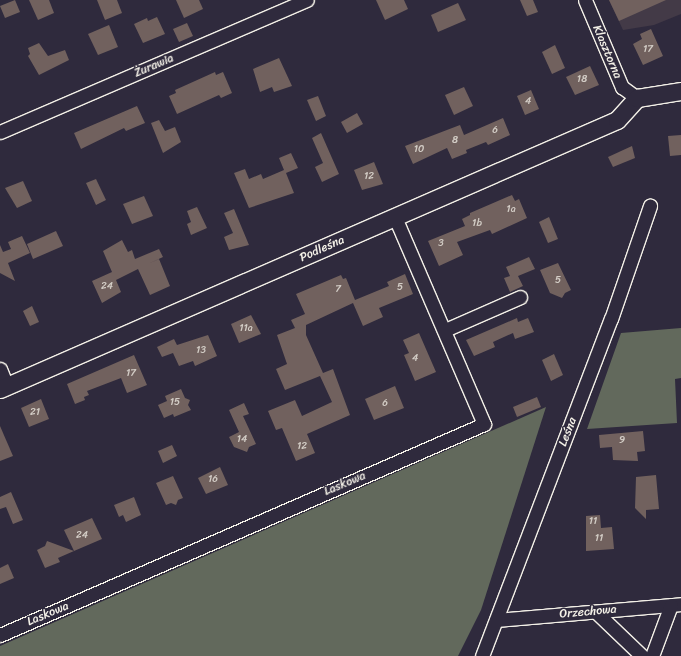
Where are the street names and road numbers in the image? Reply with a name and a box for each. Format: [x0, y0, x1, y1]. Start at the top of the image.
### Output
street label: Klasztorna [589, 23, 625, 81]
street label: Żurawia [132, 51, 176, 81]
street label: Podleśna [297, 233, 347, 265]
street label: Leśna [556, 416, 580, 448]
street label: Laskowa [322, 469, 368, 499]
street label: Laskowa [25, 599, 71, 629]
street label: Orzechowa [559, 602, 617, 622]

